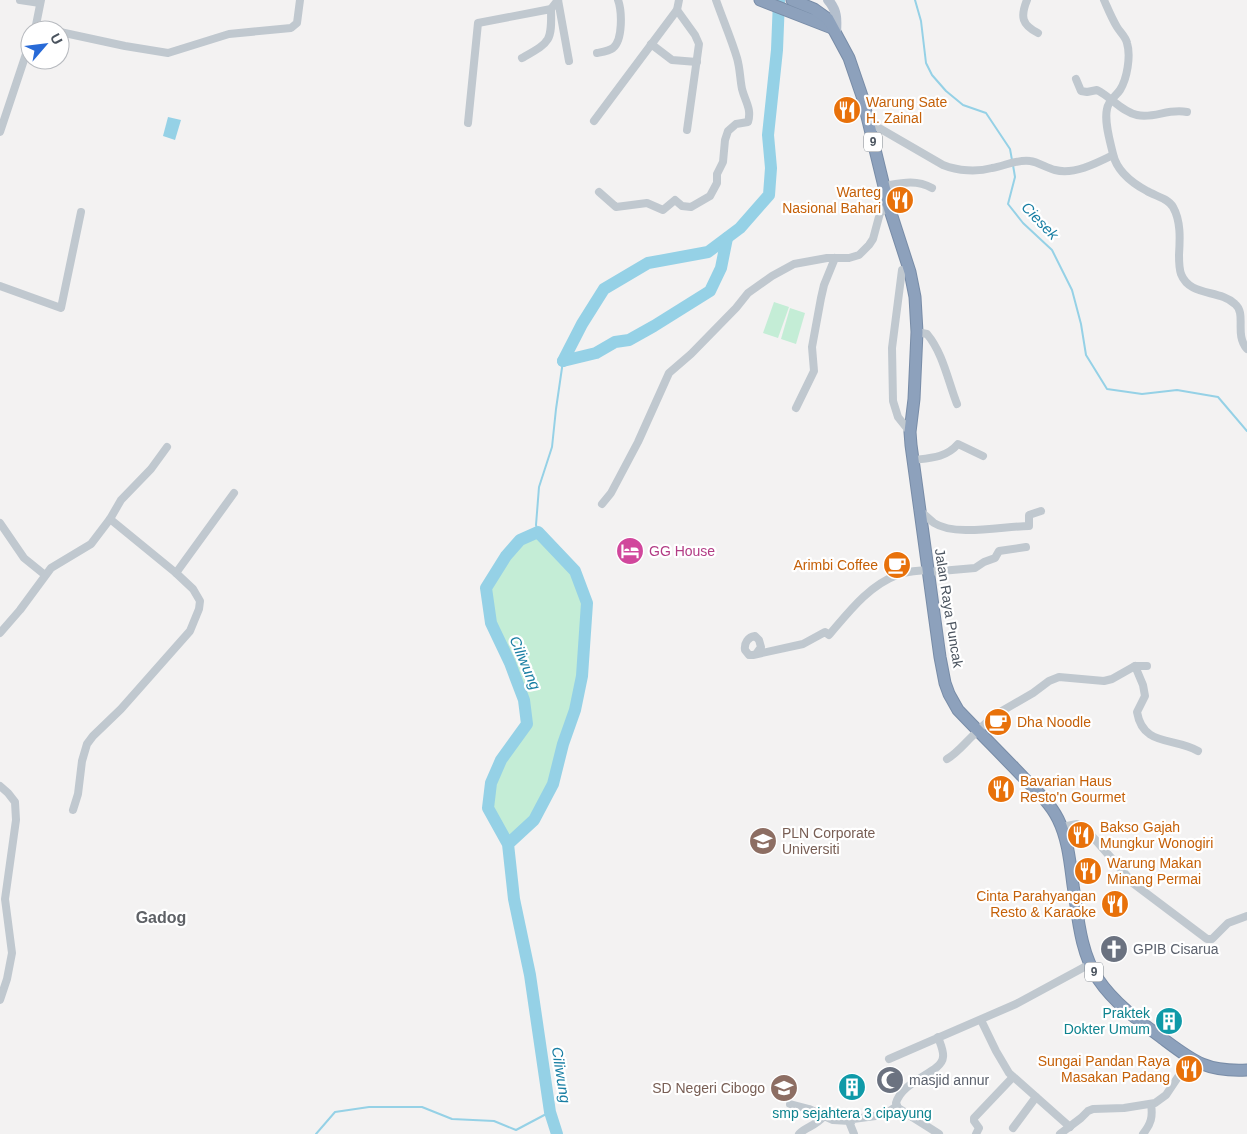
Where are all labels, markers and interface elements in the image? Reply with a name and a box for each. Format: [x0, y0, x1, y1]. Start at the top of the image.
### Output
north arrow [20, 20, 70, 70]
text: U [47, 31, 66, 47]
place label: Warung Sate H. Zainal [866, 94, 947, 126]
restaurant icon: Warung Sate H. Zainal [832, 95, 862, 125]
road number: 9 [864, 132, 882, 152]
place label: Warteg Nasional Bahari [782, 184, 881, 216]
restaurant icon: Warteg Nasional Bahari [885, 185, 915, 215]
water label: Ciesek [1018, 198, 1063, 244]
hotel icon: GG House [615, 536, 645, 566]
place label: GG House [649, 543, 715, 559]
street label: Jalan Raya Puncak [932, 547, 966, 670]
cafe icon: Arimbi Coffee [882, 550, 912, 580]
place label: Arimbi Coffee [793, 557, 878, 573]
water label: Ciliwung [507, 633, 545, 693]
cafe icon: Dha Noodle [983, 707, 1013, 737]
place label: Dha Noodle [1017, 714, 1091, 730]
place label: Bavarian Haus Resto'n Gourmet [1020, 773, 1125, 805]
restaurant icon: Bavarian Haus Resto'n Gourmet [986, 774, 1016, 804]
place label: Bakso Gajah Mungkur Wonogiri [1100, 819, 1213, 851]
restaurant icon: Bakso Gajah Mungkur Wonogiri [1066, 820, 1096, 850]
place label: PLN Corporate Universiti [782, 825, 876, 857]
school or university icon: PLN Corporate Universiti [748, 826, 778, 856]
place label: Warung Makan Minang Permai [1107, 855, 1201, 887]
restaurant icon: Warung Makan Minang Permai [1073, 856, 1103, 886]
place label: Cinta Parahyangan Resto & Karaoke [976, 888, 1096, 920]
restaurant icon: Cinta Parahyangan Resto & Karaoke [1100, 889, 1130, 919]
district label: Gadog [136, 909, 186, 926]
church icon: GPIB Cisarua [1099, 934, 1129, 964]
place label: GPIB Cisarua [1133, 941, 1219, 957]
road number: 9 [1085, 962, 1103, 982]
place label: Praktek Dokter Umum [1064, 1005, 1151, 1037]
building icon: Praktek Dokter Umum [1154, 1006, 1184, 1036]
water label: Ciliwung [549, 1046, 574, 1105]
place label: Sungai Pandan Raya Masakan Padang [1038, 1053, 1170, 1085]
restaurant icon: Sungai Pandan Raya Masakan Padang [1174, 1054, 1204, 1084]
mosque icon: masjid annur [875, 1065, 905, 1095]
building icon: smp sejahtera 3 cipayung [837, 1072, 867, 1102]
place label: masjid annur [909, 1072, 989, 1088]
school or university icon: SD Negeri Cibogo [769, 1073, 799, 1103]
place label: SD Negeri Cibogo [652, 1080, 765, 1096]
place label: smp sejahtera 3 cipayung [772, 1105, 932, 1121]

